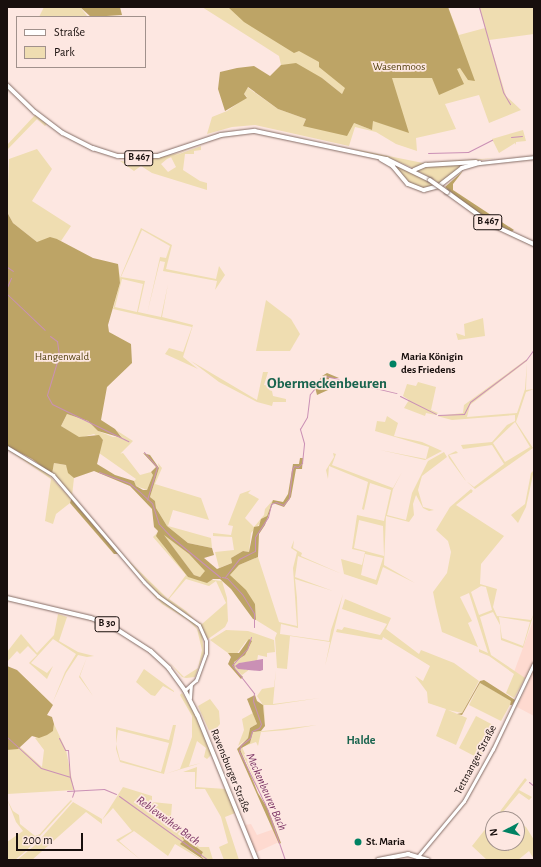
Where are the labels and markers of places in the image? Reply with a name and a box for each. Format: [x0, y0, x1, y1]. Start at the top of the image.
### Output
place label: Maria Königin des Friedens [401, 351, 463, 377]
marker: Maria Königin des Friedens [388, 359, 398, 369]
place label: St. Maria [366, 835, 405, 849]
marker: St. Maria [353, 837, 363, 847]

